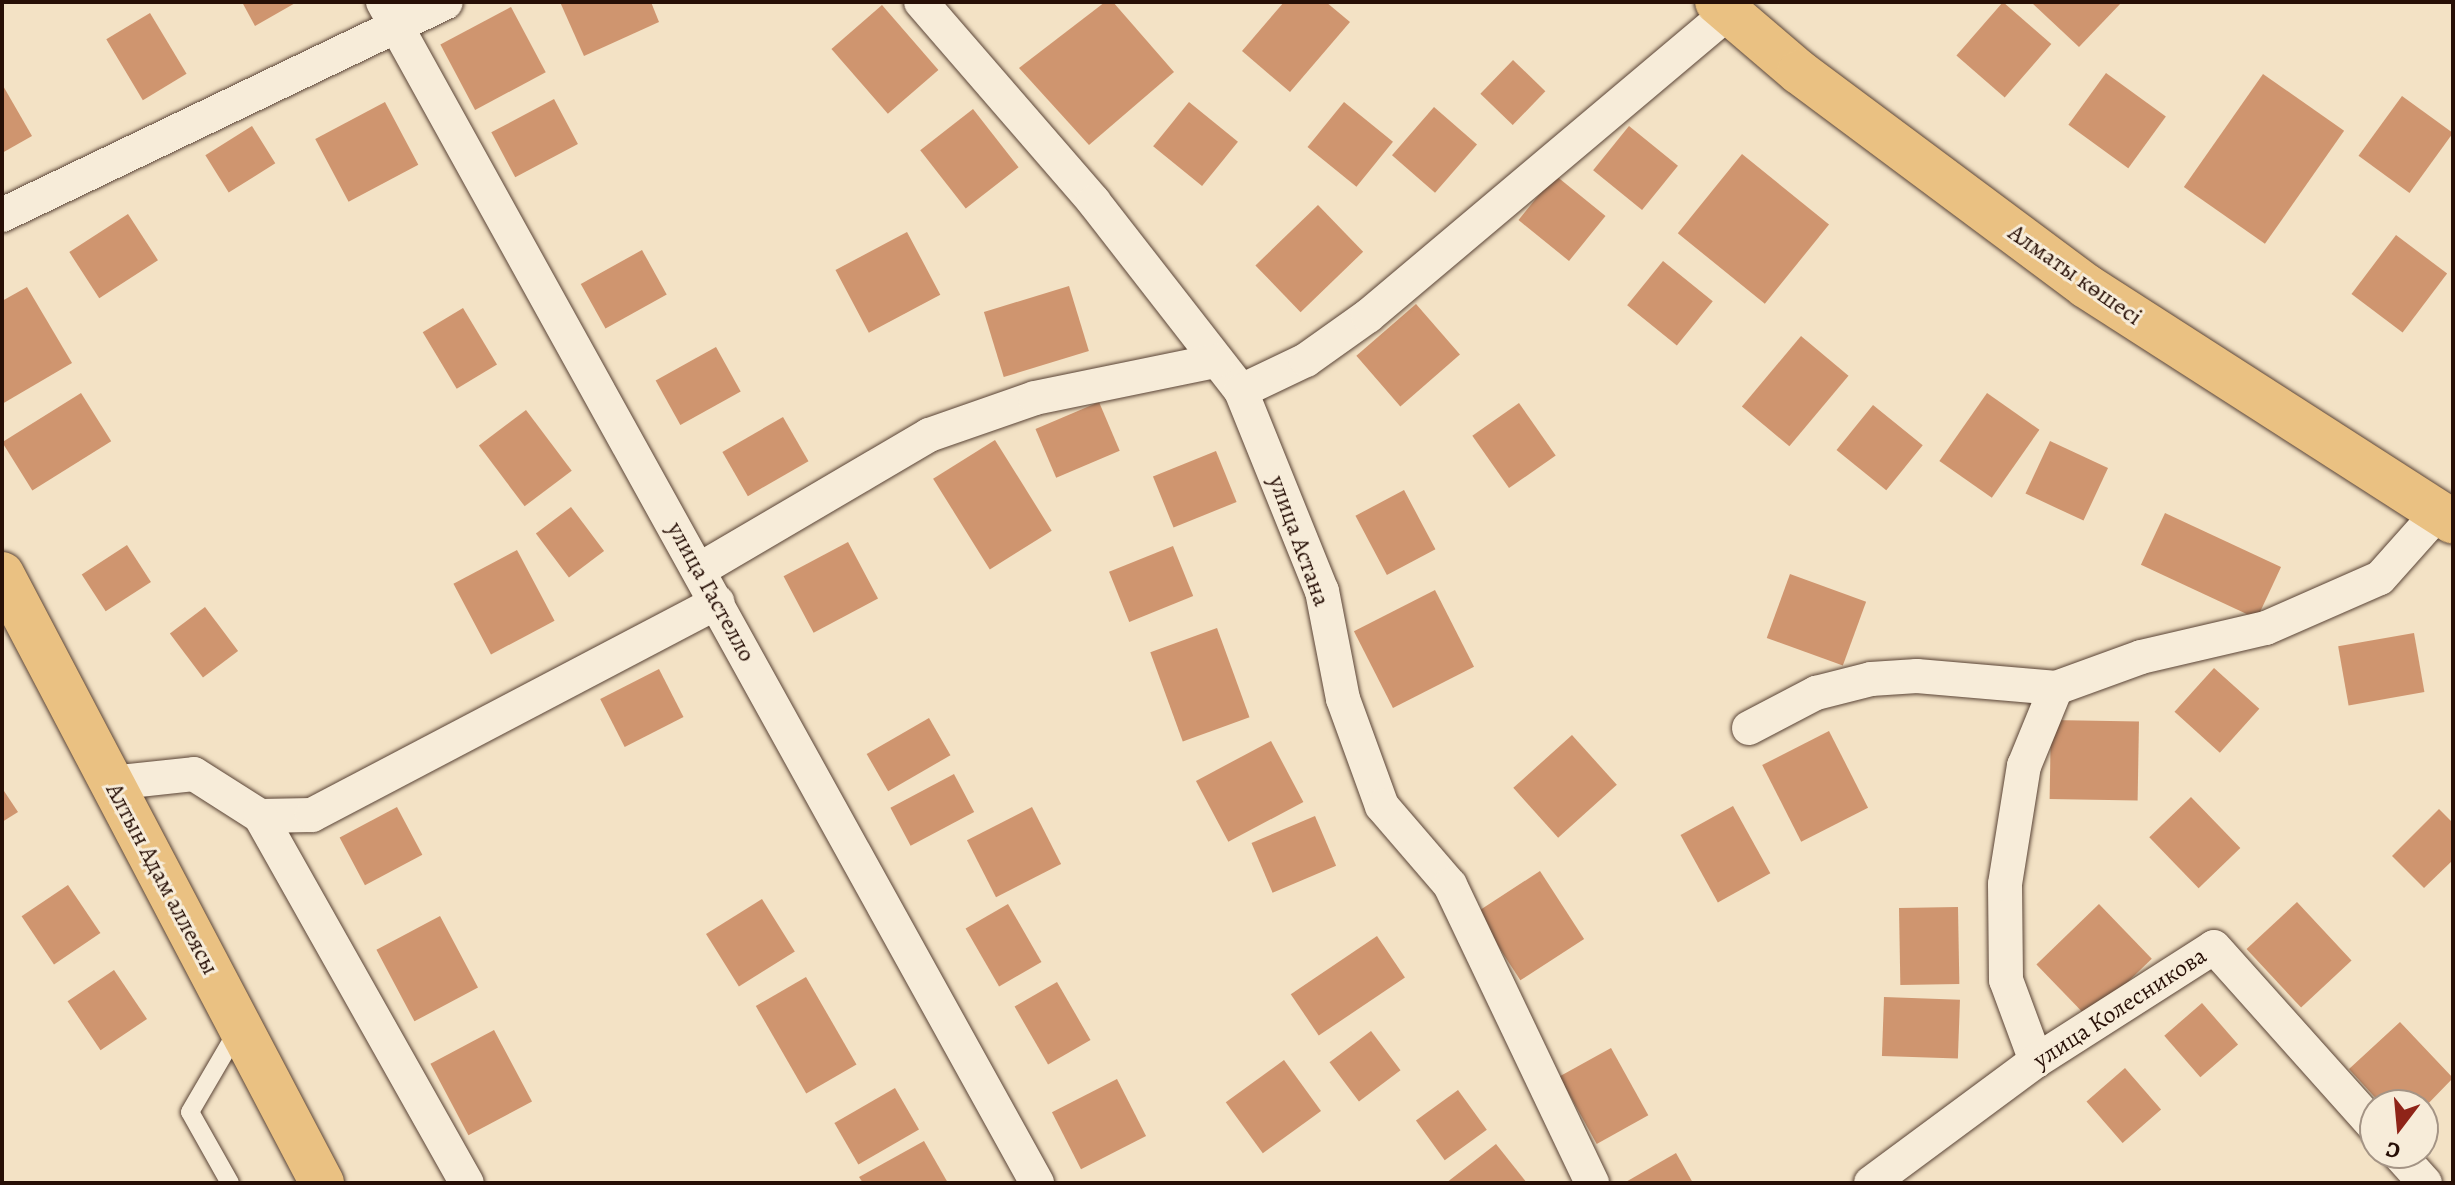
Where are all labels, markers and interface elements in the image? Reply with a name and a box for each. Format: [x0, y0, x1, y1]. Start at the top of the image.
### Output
street label: Алматы көшесі [2003, 218, 2147, 332]
street label: улица Астана [1262, 472, 1336, 610]
street label: улица Гастелло [661, 517, 761, 667]
street label: Алтын Адам аллеясы [99, 778, 225, 980]
street label: улица Колесникова [2028, 941, 2212, 1075]
north arrow [2359, 1089, 2439, 1169]
text: С [2382, 1134, 2404, 1166]

